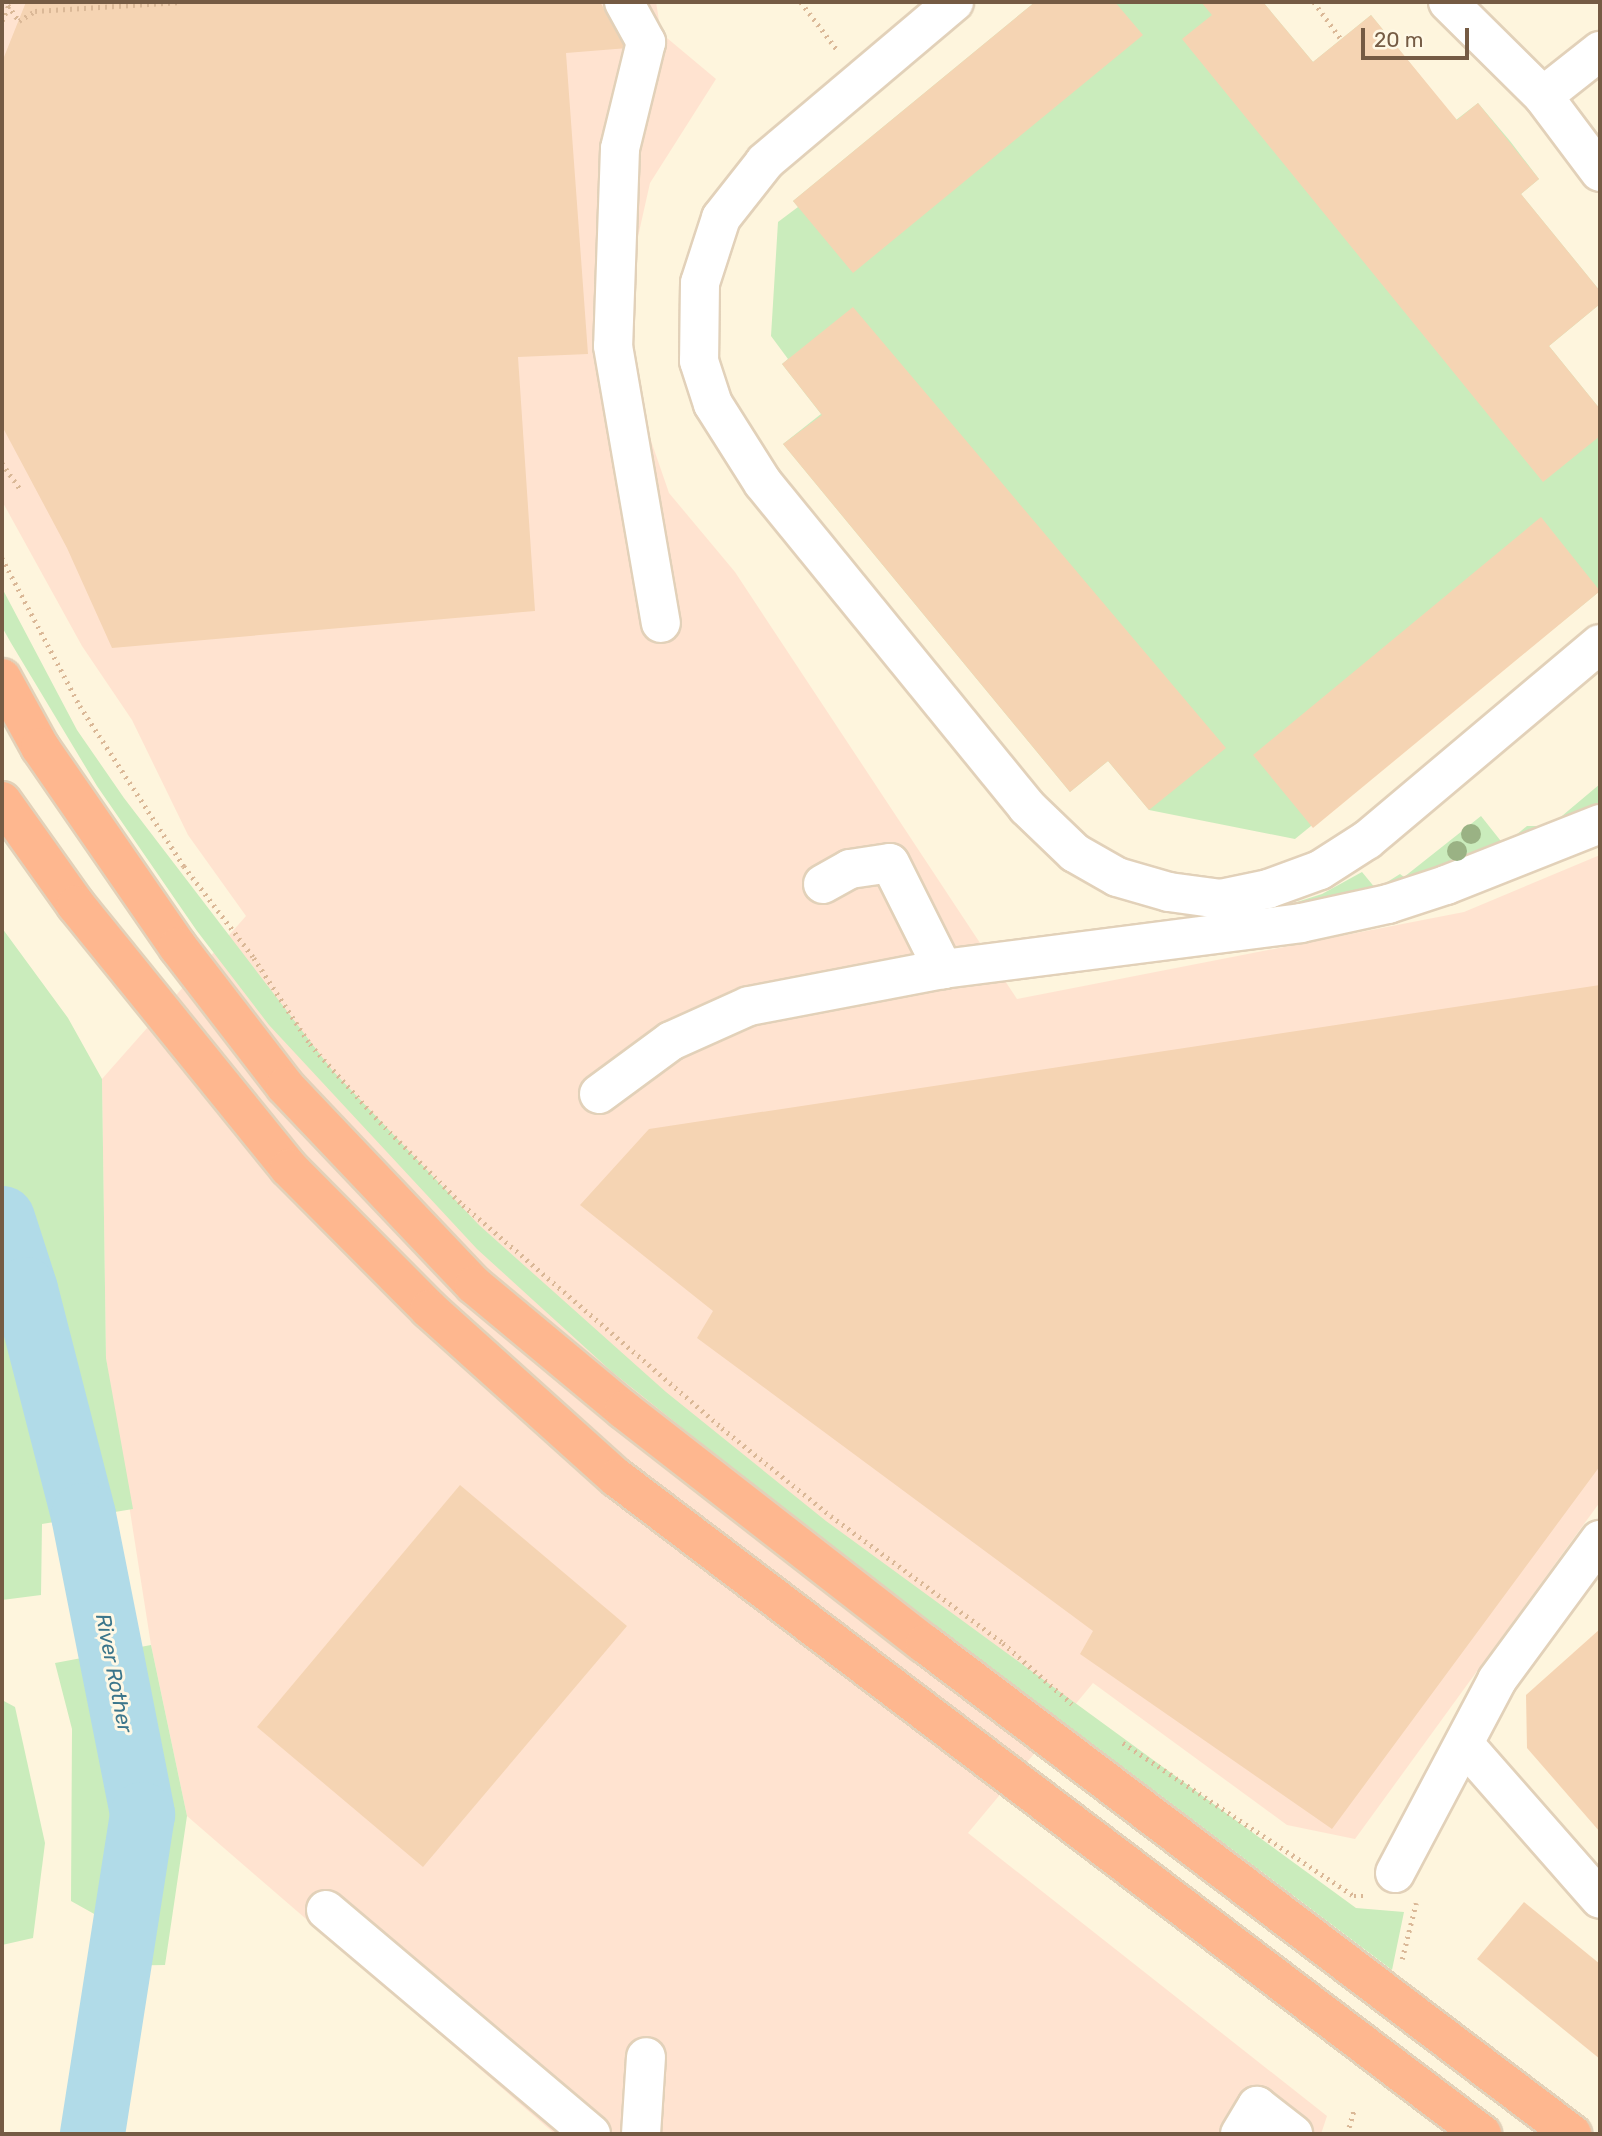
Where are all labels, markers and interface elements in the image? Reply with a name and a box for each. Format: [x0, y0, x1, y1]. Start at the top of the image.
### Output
scale bar [1364, 14, 1472, 58]
text: 20 m [1374, 27, 1423, 52]
water label: River Rother [90, 1611, 138, 1735]

